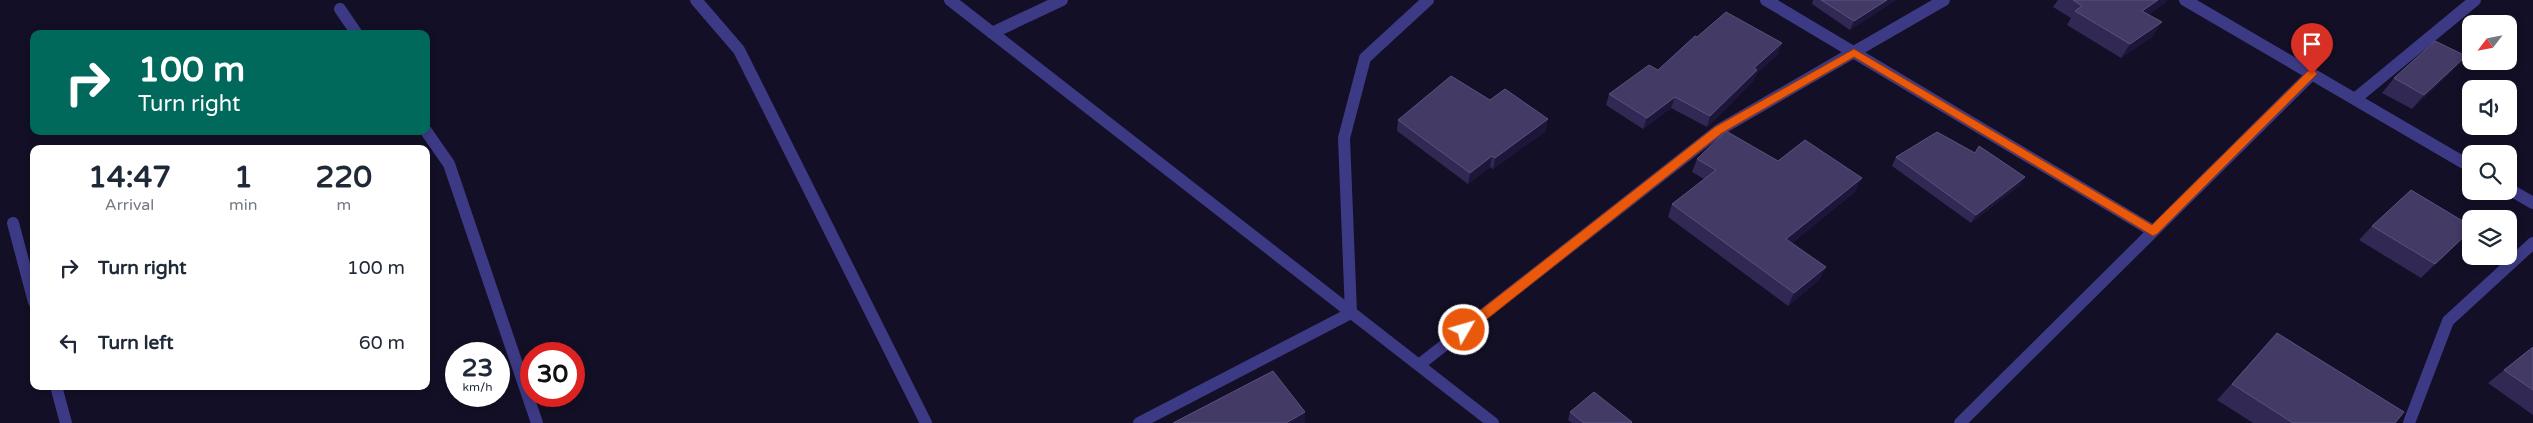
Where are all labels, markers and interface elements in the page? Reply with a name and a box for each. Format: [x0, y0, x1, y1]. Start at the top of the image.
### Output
north arrow [2462, 15, 2518, 70]
map controls [2462, 15, 2517, 265]
pin [2291, 23, 2333, 74]
icon: arrive [2298, 30, 2326, 58]
text: 100 m [138, 49, 245, 91]
icon: right [55, 50, 120, 115]
button: sound [2462, 80, 2517, 135]
text: Turn right [138, 91, 240, 117]
button: search [2462, 145, 2517, 200]
text: 14:47 [88, 159, 171, 196]
text: 1 [234, 159, 253, 196]
text: 220 [316, 159, 372, 196]
text: Arrival [105, 195, 154, 215]
text: min [229, 195, 258, 215]
text: m [336, 195, 351, 215]
button: layers [2462, 210, 2517, 265]
icon: right [55, 254, 83, 282]
text: Turn right [98, 257, 186, 279]
text: 100 m [347, 257, 405, 279]
position arrow [1437, 303, 1489, 355]
icon: left [55, 329, 83, 357]
text: Turn left [98, 332, 174, 354]
text: 60 m [359, 332, 405, 354]
speed limit sign: 30 [520, 342, 585, 407]
text: 23 [462, 353, 493, 383]
text: km/h [462, 380, 493, 394]

